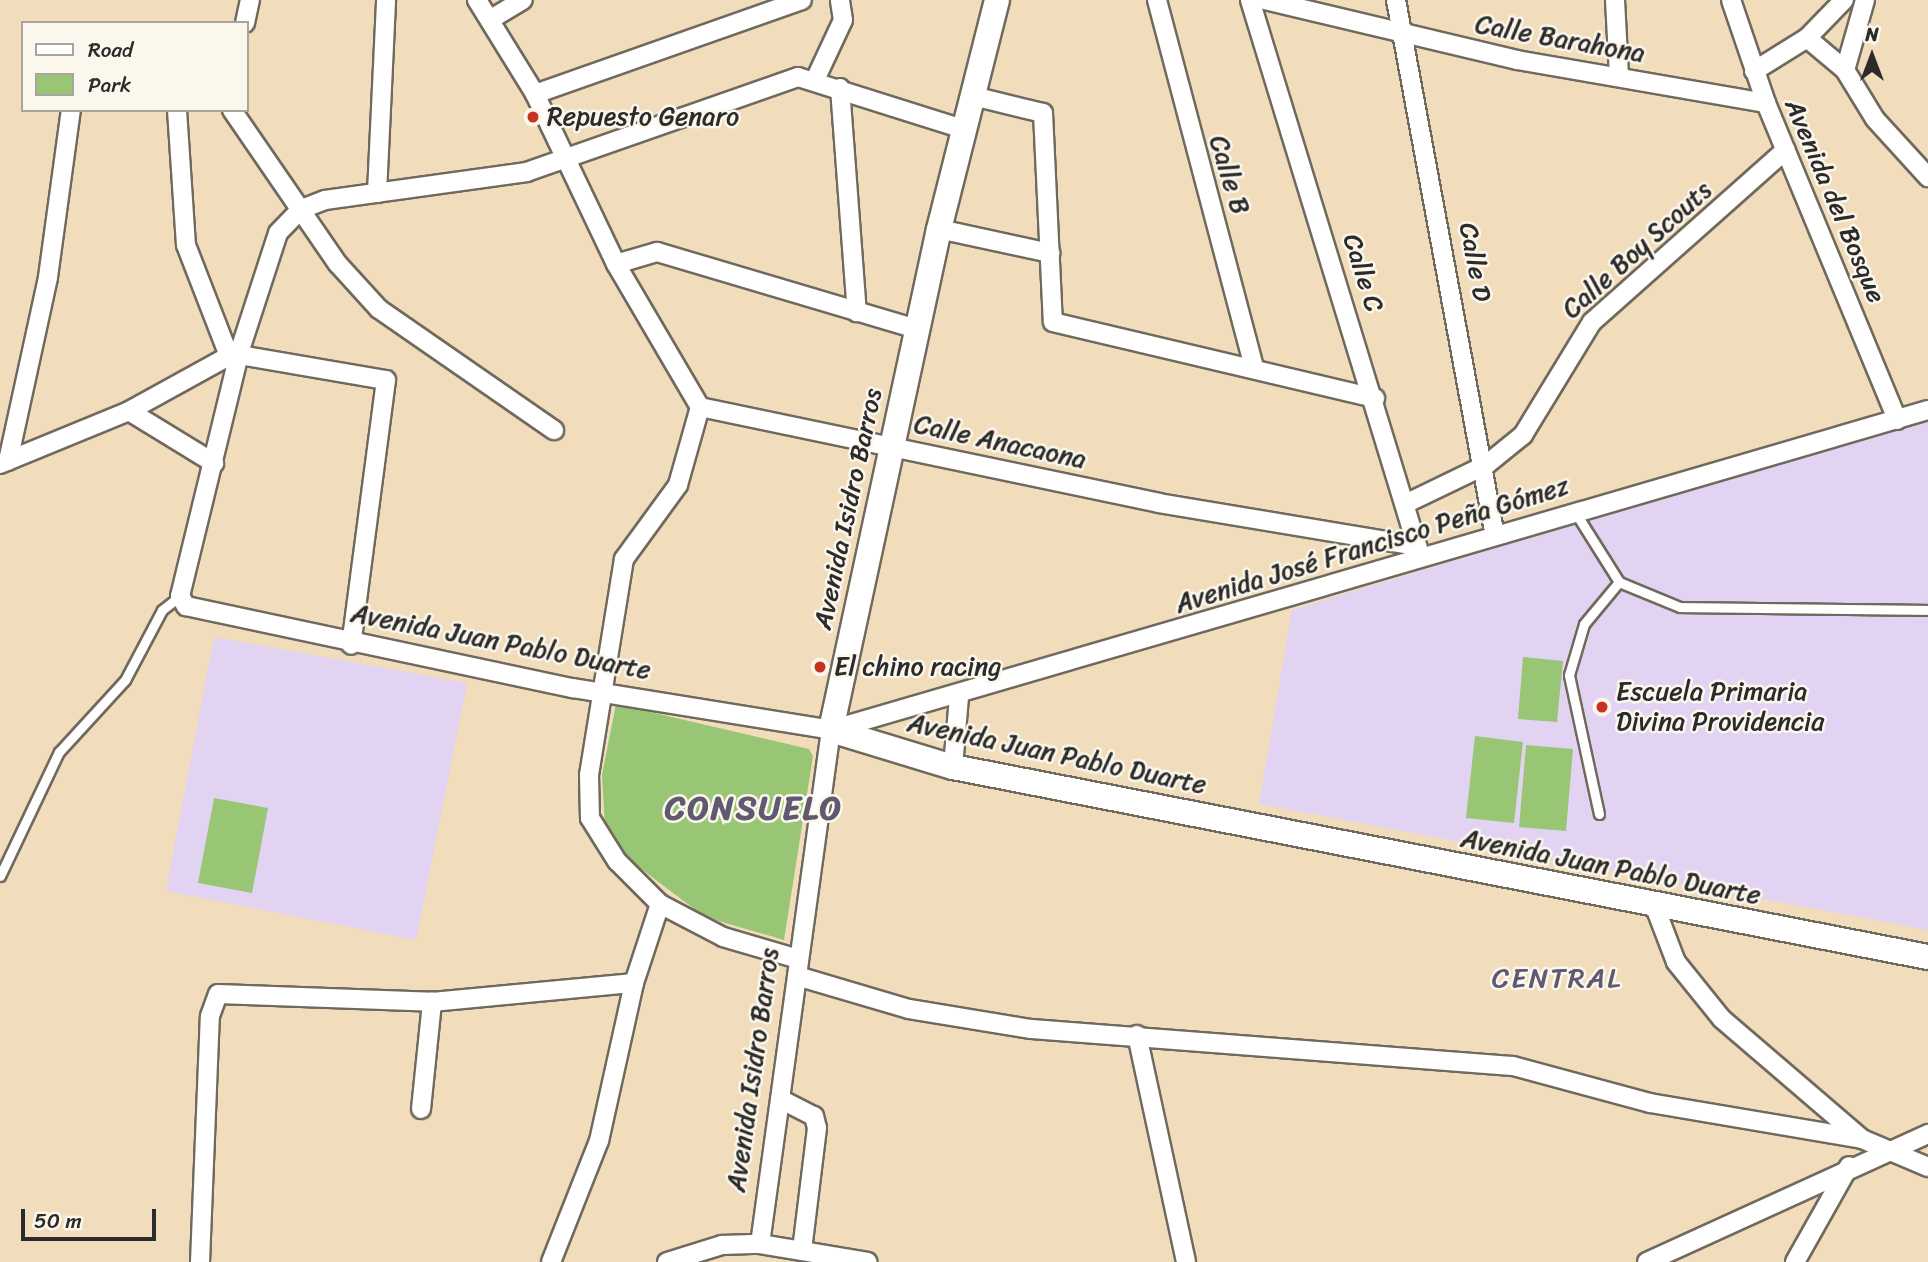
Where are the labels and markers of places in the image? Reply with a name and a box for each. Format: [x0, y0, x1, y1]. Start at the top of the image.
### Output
place label: Repuesto Genaro [547, 101, 739, 133]
marker: Repuesto Genaro [525, 109, 541, 125]
place label: El chino racing [834, 651, 1002, 683]
marker: El chino racing [812, 659, 828, 675]
place label: Escuela Primaria Divina Providencia [1616, 676, 1824, 738]
marker: Escuela Primaria Divina Providencia [1594, 699, 1610, 715]

